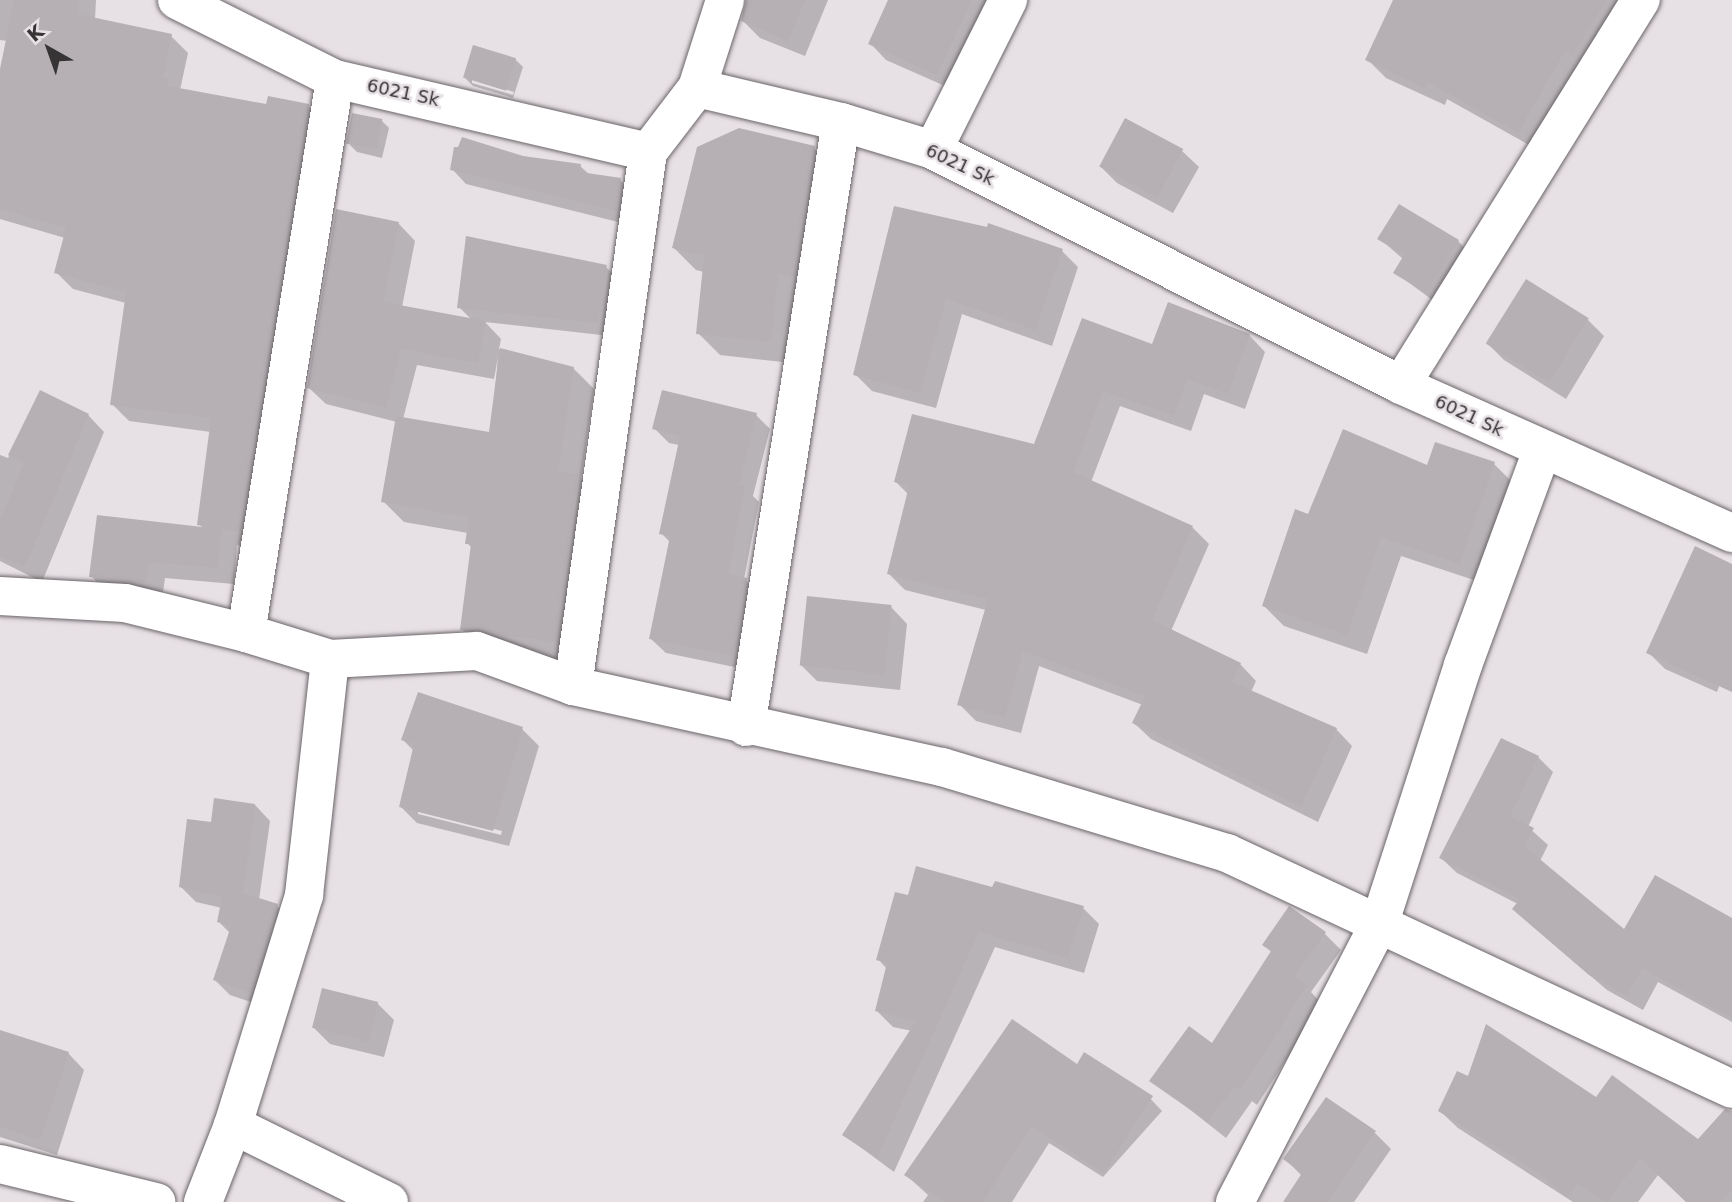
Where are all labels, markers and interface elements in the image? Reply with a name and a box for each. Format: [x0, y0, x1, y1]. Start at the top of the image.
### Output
north arrow [14, 14, 84, 84]
text: K [23, 20, 48, 46]
street label: 6021 Sk [365, 75, 441, 111]
street label: 6021 Sk [922, 140, 998, 190]
street label: 6021 Sk [1431, 391, 1507, 441]

